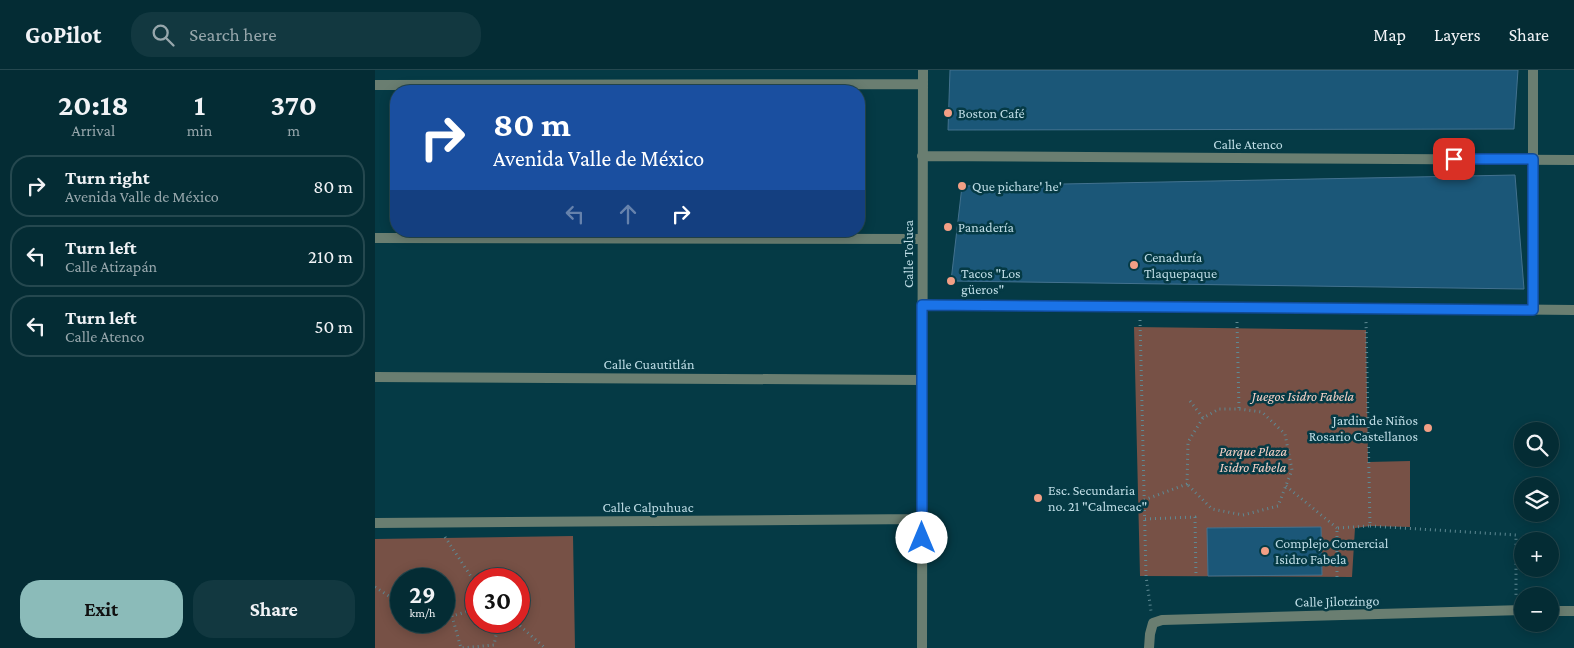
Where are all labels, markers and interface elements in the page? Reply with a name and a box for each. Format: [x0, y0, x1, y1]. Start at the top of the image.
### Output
search box [131, 12, 481, 57]
text: GoPilot [25, 21, 101, 48]
icon: search [149, 21, 177, 49]
text: Search here [189, 24, 277, 45]
text: Map [1373, 25, 1406, 45]
text: Layers [1434, 25, 1481, 45]
text: Share [1509, 25, 1549, 45]
text: 20:18 [58, 88, 129, 121]
text: 1 [194, 88, 205, 121]
text: 370 [270, 88, 317, 121]
icon: right [410, 105, 475, 170]
text: 80 m [493, 105, 571, 144]
place label: Boston Café [958, 105, 1025, 121]
marker: Boston Café [942, 107, 954, 119]
text: Arrival [72, 122, 115, 139]
text: min [187, 122, 212, 139]
text: m [287, 122, 300, 139]
street label: Calle Atenco [1213, 136, 1283, 152]
pin [1433, 138, 1475, 180]
icon: arrive [1440, 145, 1468, 173]
text: Avenida Valle de México [493, 146, 704, 171]
text: Turn right [65, 167, 150, 188]
icon: right [22, 172, 50, 200]
text: 80 m [313, 176, 353, 197]
place label: Que pichare' he' [972, 178, 1062, 194]
marker: Que pichare' he' [956, 180, 968, 192]
text: Avenida Valle de México [65, 188, 219, 205]
icon: left [561, 200, 589, 228]
icon: ahead [614, 200, 642, 228]
icon: right [667, 200, 695, 228]
street label: Calle Toluca [900, 219, 916, 288]
place label: Panadería [958, 219, 1014, 235]
marker: Panadería [942, 221, 954, 233]
text: Turn left [65, 237, 137, 258]
icon: left [22, 242, 50, 270]
text: 210 m [308, 246, 353, 267]
place label: Cenaduría Tlaquepaque [1144, 249, 1217, 281]
text: Calle Atizapán [65, 258, 157, 275]
marker: Cenaduría Tlaquepaque [1128, 259, 1140, 271]
place label: Tacos "Los güeros" [961, 265, 1021, 297]
marker: Tacos "Los güeros" [945, 275, 957, 287]
text: Turn left [65, 307, 137, 328]
icon: left [22, 312, 50, 340]
text: 50 m [314, 316, 353, 337]
text: Calle Atenco [65, 328, 144, 345]
street label: Calle Cuautitlán [604, 356, 695, 372]
park label: Juegos Isidro Fabela [1249, 388, 1355, 404]
place label: Jardin de Niños Rosario Castellanos [1309, 412, 1418, 444]
marker: Jardin de Niños Rosario Castellanos [1422, 422, 1434, 434]
map controls [1514, 422, 1559, 632]
button: search [1514, 422, 1559, 467]
park label: Parque Plaza Isidro Fabela [1219, 443, 1287, 475]
button: layers [1514, 477, 1559, 522]
place label: Esc. Secundaria no. 21 "Calmecac" [1048, 482, 1147, 514]
marker: Esc. Secundaria no. 21 "Calmecac" [1032, 492, 1044, 504]
street label: Calle Calpuhuac [602, 499, 694, 515]
position arrow [895, 511, 947, 563]
button: + [1514, 532, 1559, 577]
place label: Complejo Comercial Isidro Fabela [1275, 535, 1389, 567]
marker: Complejo Comercial Isidro Fabela [1259, 545, 1271, 557]
speed limit sign: 30 [465, 568, 530, 633]
button: Exit [20, 580, 183, 638]
button: Share [193, 580, 355, 638]
text: 29 [409, 581, 436, 608]
button: − [1514, 587, 1559, 632]
street label: Calle Jilotzingo [1295, 592, 1380, 610]
text: km/h [410, 606, 435, 620]

